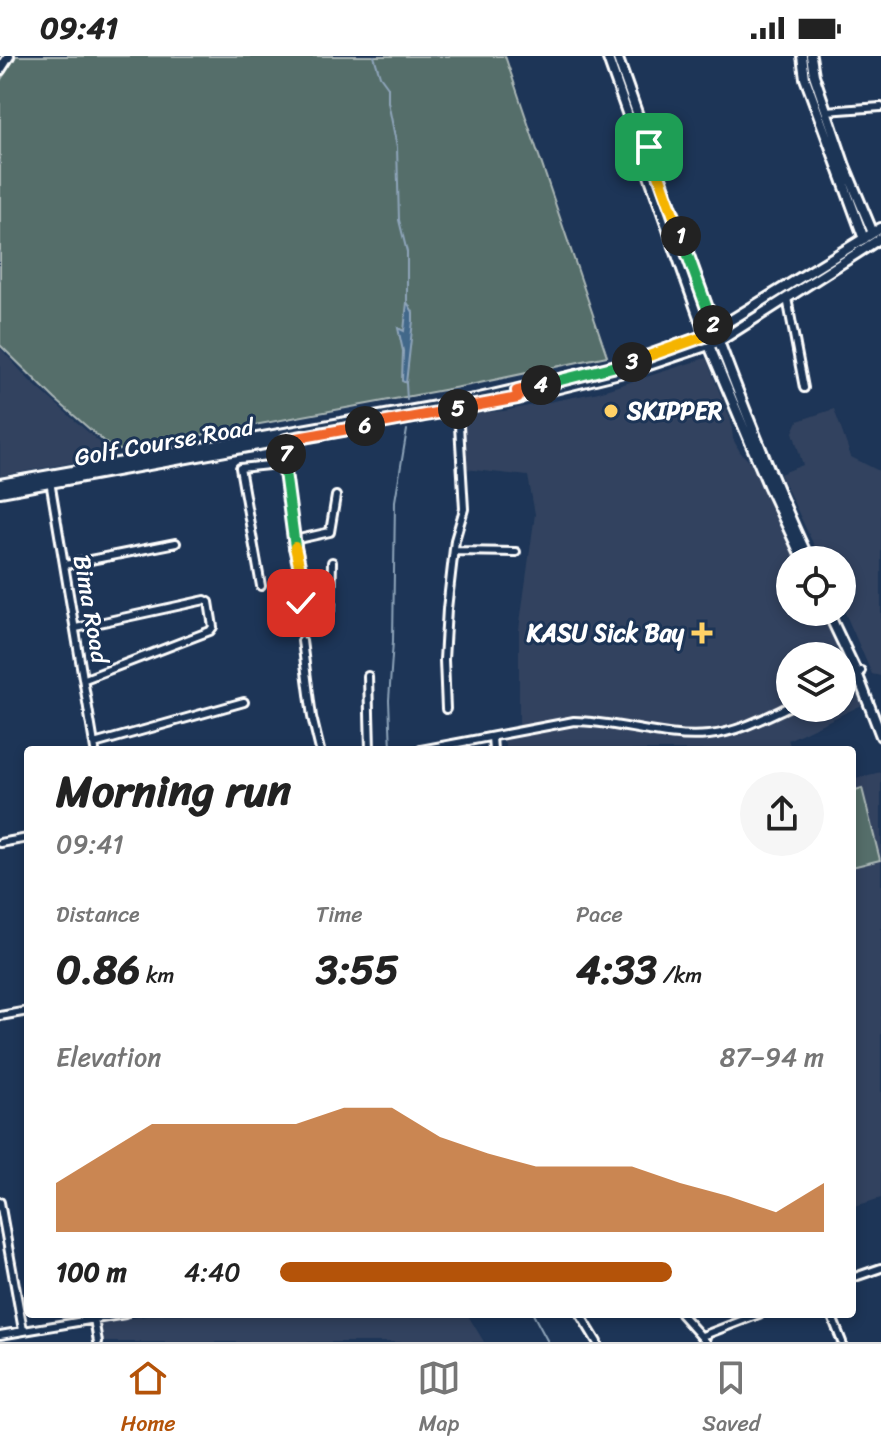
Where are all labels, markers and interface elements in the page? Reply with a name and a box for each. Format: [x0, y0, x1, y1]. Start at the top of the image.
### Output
text: 09:41 [40, 1, 118, 55]
pin [615, 113, 683, 181]
icon: arrive [627, 125, 671, 169]
pin: 1 [661, 216, 701, 256]
text: 1 [676, 216, 686, 255]
pin: 2 [693, 305, 733, 345]
text: 2 [707, 305, 719, 344]
pin: 3 [612, 342, 652, 382]
text: 3 [626, 342, 638, 381]
pin: 4 [521, 365, 561, 405]
text: 4 [534, 365, 548, 404]
pin: 5 [438, 389, 478, 429]
text: 5 [451, 389, 465, 428]
place label: SKIPPER [626, 390, 723, 432]
marker: SKIPPER [602, 402, 620, 420]
street label: Golf Course Road [71, 405, 258, 478]
pin: 6 [345, 406, 385, 446]
text: 6 [359, 406, 371, 445]
pin: 7 [266, 434, 306, 474]
text: 7 [280, 434, 292, 473]
map controls [776, 546, 856, 722]
button: locate [776, 546, 856, 626]
street label: Bima Road [61, 551, 121, 668]
pin [267, 569, 335, 637]
icon: check [279, 581, 323, 625]
place label: KASU Sick Bay [526, 612, 685, 654]
marker: KASU Sick Bay [691, 622, 713, 644]
button: layers [776, 642, 856, 722]
text: Morning run [56, 752, 291, 830]
button: share [740, 772, 824, 856]
text: 09:41 [56, 821, 124, 867]
text: Distance [56, 895, 140, 934]
text: Time [316, 895, 363, 934]
text: Pace [576, 895, 623, 934]
text: 0.86 [56, 934, 140, 1005]
text: 3:55 [316, 934, 399, 1005]
text: 4:33 [576, 934, 657, 1005]
text: km [140, 956, 175, 995]
text: /km [657, 956, 702, 995]
text: Elevation [56, 1034, 161, 1080]
text: 87–94 m [720, 1034, 824, 1080]
text: 100 m [56, 1249, 127, 1295]
text: 4:40 [184, 1249, 241, 1295]
tab: Home [121, 1356, 176, 1443]
tab: Map [417, 1356, 461, 1443]
tab: Saved [702, 1356, 760, 1443]

